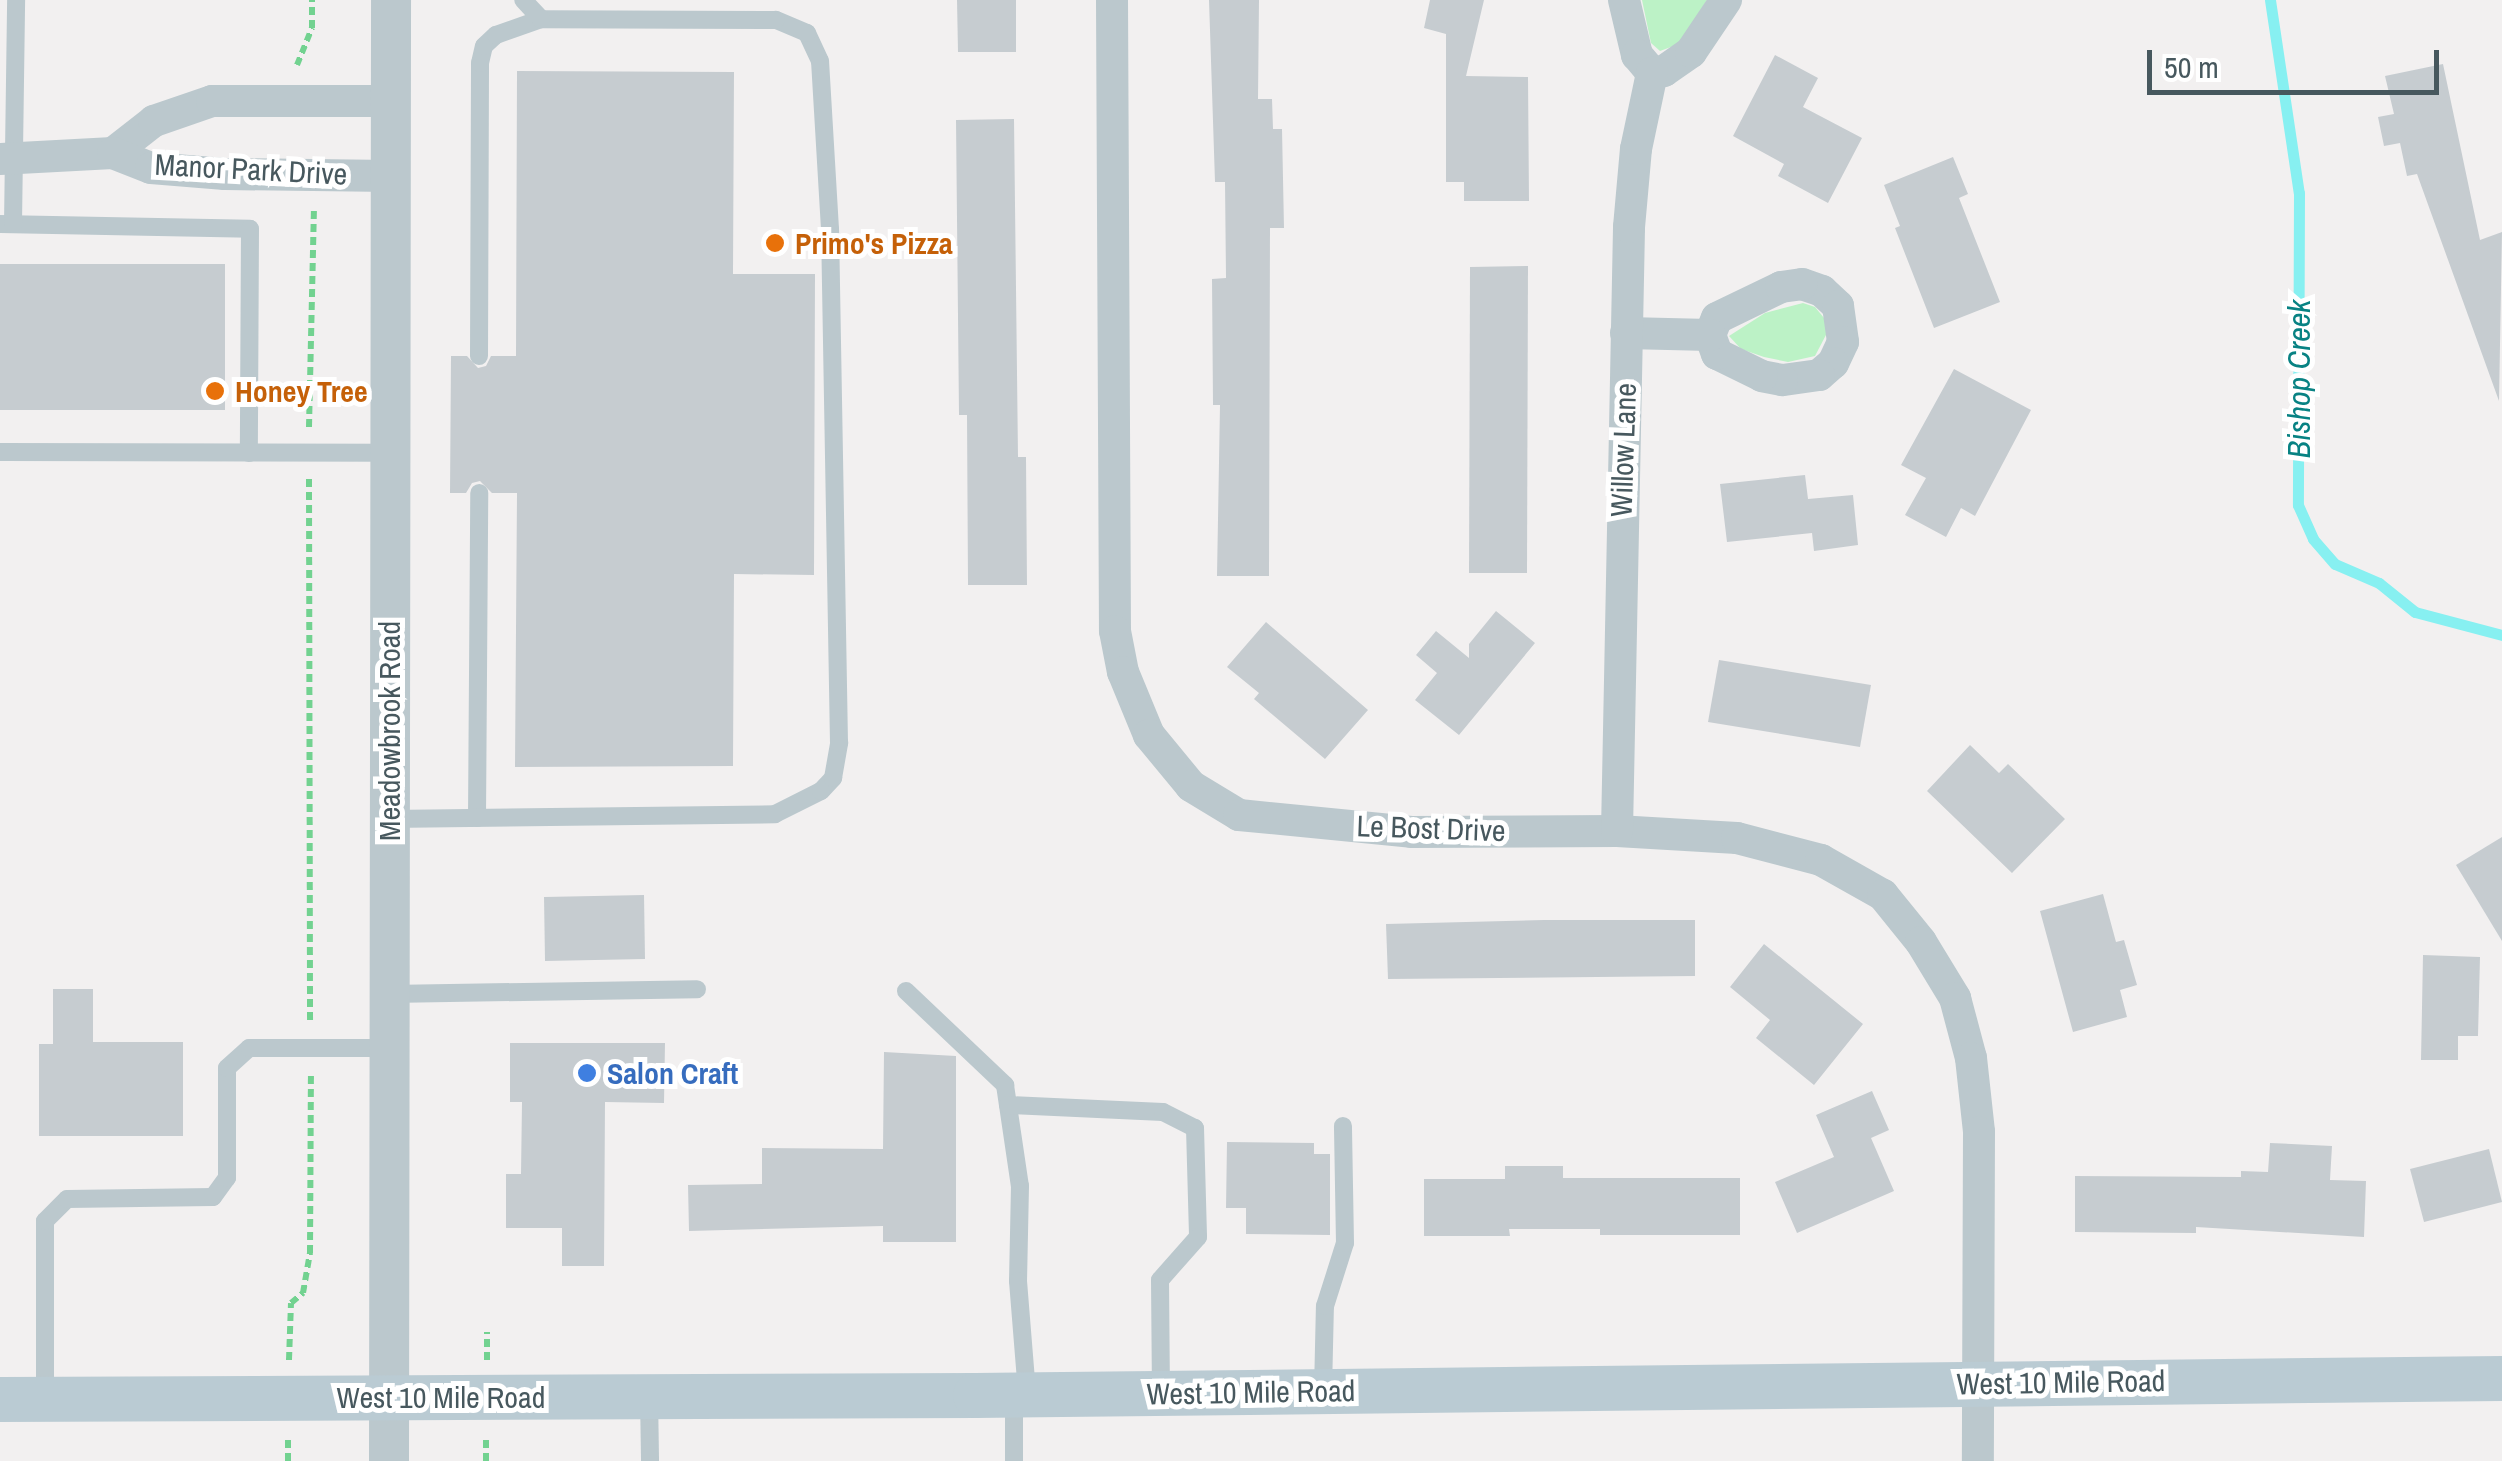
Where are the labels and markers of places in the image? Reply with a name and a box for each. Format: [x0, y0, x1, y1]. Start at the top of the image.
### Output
place label: Primo's Pizza [795, 225, 953, 261]
marker: Primo's Pizza [764, 232, 786, 254]
place label: Honey Tree [235, 373, 368, 409]
marker: Honey Tree [204, 380, 226, 402]
place label: Salon Craft [607, 1055, 738, 1091]
marker: Salon Craft [576, 1062, 598, 1084]

